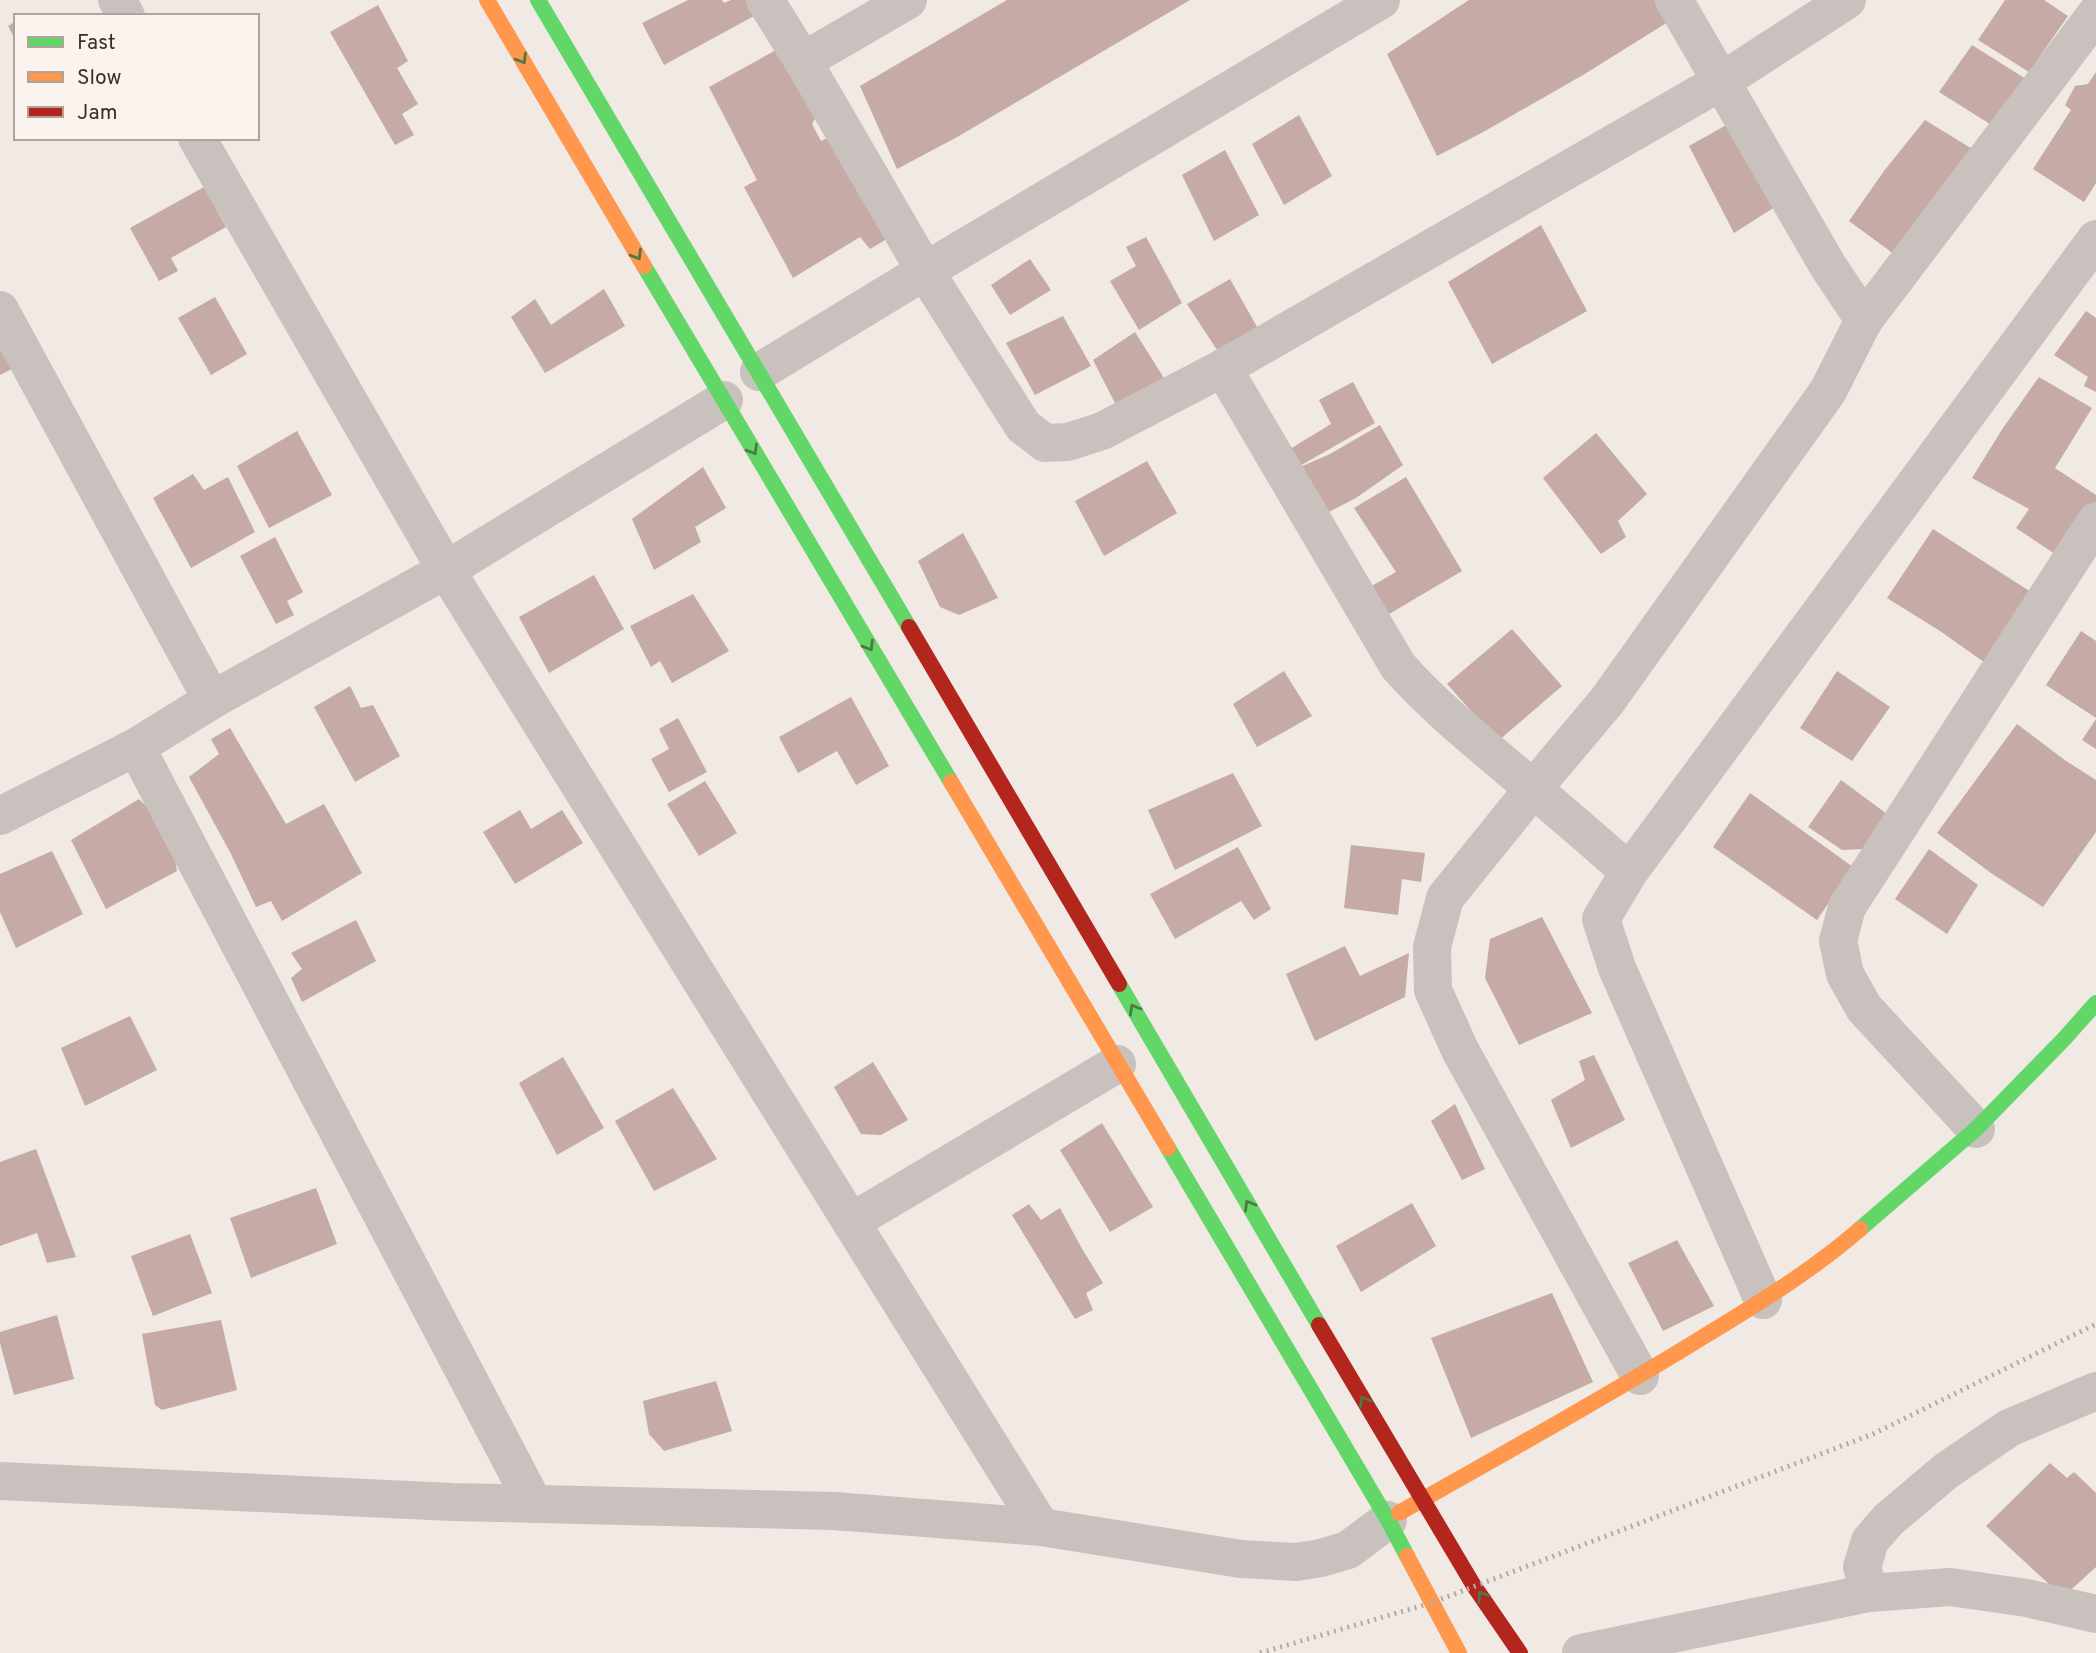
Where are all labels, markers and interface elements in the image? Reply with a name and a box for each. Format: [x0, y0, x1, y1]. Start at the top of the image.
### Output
legend [14, 14, 259, 140]
text: Fast [77, 30, 116, 57]
one-way arrow [513, 51, 526, 64]
text: Slow [77, 65, 122, 92]
text: Jam [77, 100, 118, 127]
one-way arrow [629, 247, 642, 260]
one-way arrow [745, 443, 758, 456]
one-way arrow [861, 638, 874, 651]
one-way arrow [1129, 1004, 1142, 1017]
one-way arrow [1244, 1200, 1257, 1213]
one-way arrow [1360, 1396, 1373, 1409]
one-way arrow [1477, 1591, 1490, 1604]

